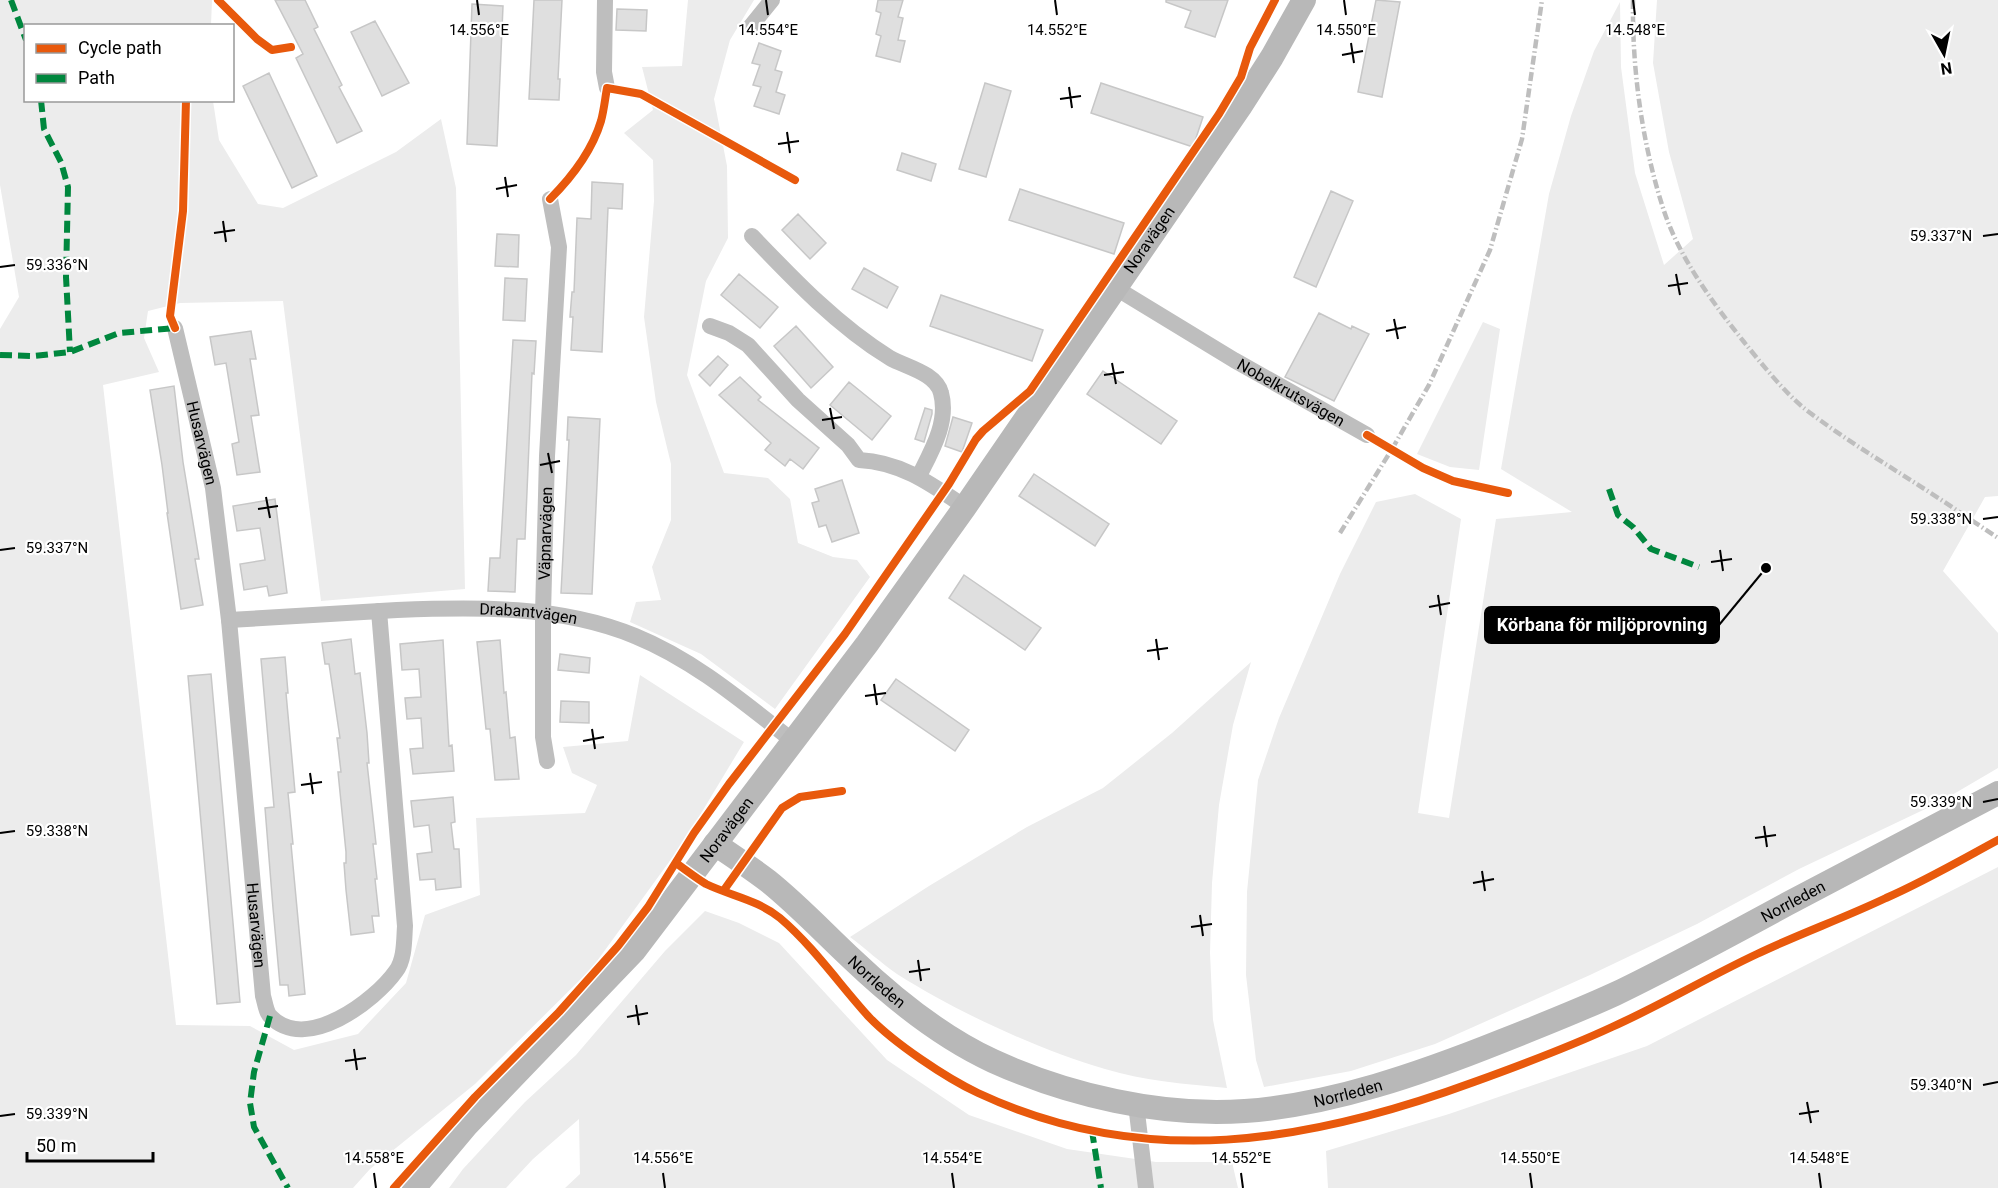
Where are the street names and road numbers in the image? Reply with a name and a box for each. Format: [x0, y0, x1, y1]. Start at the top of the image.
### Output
street label: Noravägen [1120, 203, 1179, 277]
street label: Nobelkrutsvägen [1234, 355, 1348, 430]
street label: Husarvägen [183, 399, 221, 487]
street label: Väpnarvägen [535, 487, 556, 580]
street label: Drabantvägen [479, 600, 579, 628]
street label: Noravägen [696, 793, 757, 866]
street label: Norrleden [1758, 877, 1828, 926]
street label: Husarvägen [243, 882, 269, 969]
street label: Norrleden [844, 952, 909, 1012]
street label: Norrleden [1312, 1075, 1385, 1111]

